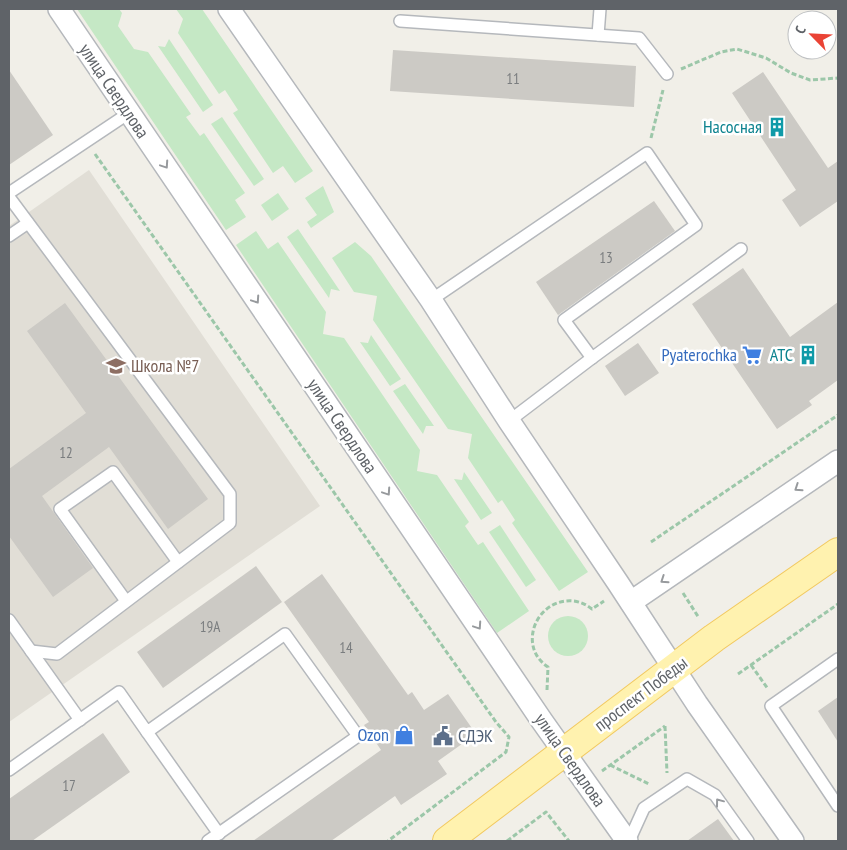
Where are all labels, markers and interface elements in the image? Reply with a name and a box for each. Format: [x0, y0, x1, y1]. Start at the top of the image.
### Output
north arrow [787, 10, 837, 60]
text: С [791, 23, 810, 36]
street label: улица Свердлова [74, 39, 155, 142]
house number: 11 [506, 69, 520, 88]
place label: Насосная [703, 115, 762, 138]
building icon: Насосная [766, 116, 788, 138]
one-way arrow [158, 160, 168, 169]
house number: 13 [599, 248, 613, 267]
one-way arrow [250, 294, 259, 303]
place label: Pyaterochka [661, 343, 737, 366]
place label: АТС [770, 343, 793, 366]
supermarket icon: Pyaterochka [741, 344, 763, 366]
building icon: АТС [797, 344, 819, 366]
place label: Школа №7 [131, 354, 199, 377]
school or university icon: Школа №7 [105, 355, 127, 377]
street label: улица Свердлова [302, 374, 383, 477]
house number: 12 [59, 443, 73, 462]
one-way arrow [794, 482, 804, 491]
one-way arrow [381, 486, 390, 496]
one-way arrow [660, 574, 669, 583]
house number: 19А [200, 617, 221, 636]
one-way arrow [472, 620, 481, 630]
house number: 14 [339, 638, 353, 657]
street label: проспект Победы [590, 651, 692, 736]
street label: улица Свердлова [530, 708, 611, 811]
place label: Ozon [357, 723, 389, 746]
shop icon: Ozon [393, 724, 415, 746]
place label: СДЭК [458, 724, 493, 747]
public building icon: СДЭК [432, 725, 454, 747]
house number: 17 [62, 776, 76, 795]
one-way arrow [716, 798, 725, 808]

